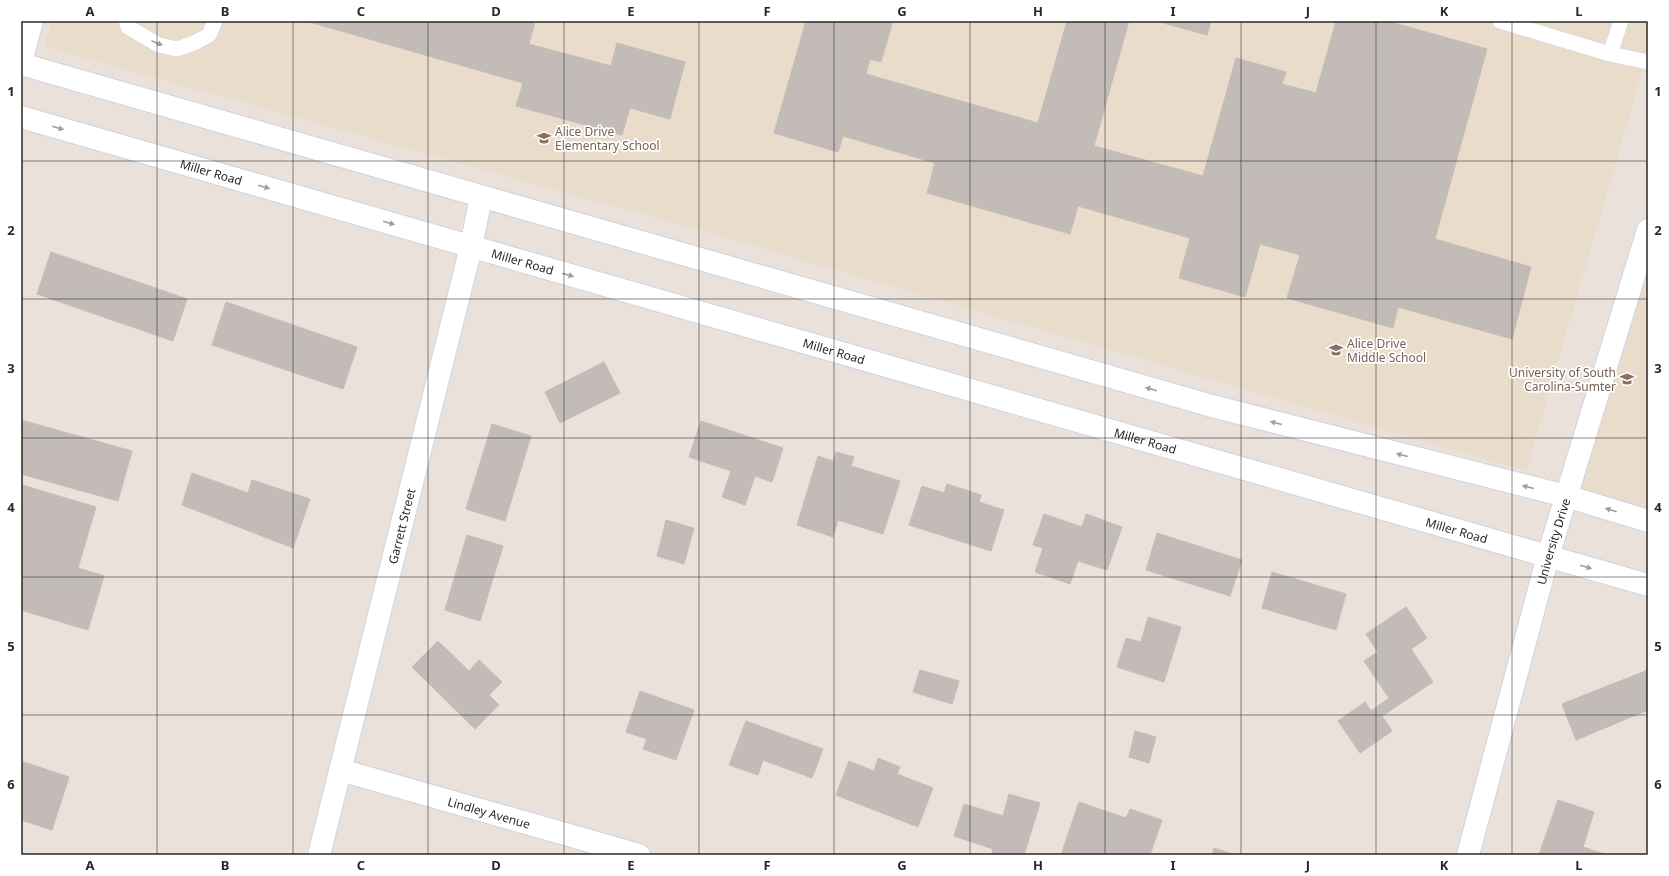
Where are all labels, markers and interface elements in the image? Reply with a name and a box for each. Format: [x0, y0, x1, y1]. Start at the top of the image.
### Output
text: A [86, 2, 95, 20]
text: B [221, 2, 229, 20]
text: C [357, 2, 365, 20]
text: D [491, 2, 501, 20]
text: E [627, 2, 635, 20]
text: F [763, 2, 771, 20]
text: G [897, 2, 907, 20]
text: H [1033, 2, 1043, 20]
text: I [1170, 2, 1176, 20]
text: J [1305, 2, 1310, 20]
text: K [1440, 2, 1449, 20]
text: L [1575, 2, 1583, 20]
one-way arrow [151, 40, 162, 46]
text: 1 [7, 82, 15, 100]
text: 1 [1654, 82, 1662, 100]
place label: Alice Drive Elementary School [555, 123, 660, 154]
one-way arrow [52, 126, 65, 132]
school or university icon: Alice Drive Elementary School [536, 130, 552, 146]
street label: Miller Road [178, 155, 244, 189]
one-way arrow [258, 185, 270, 191]
one-way arrow [383, 220, 395, 226]
text: 2 [7, 221, 15, 239]
text: 2 [1654, 221, 1662, 239]
street label: Miller Road [490, 244, 556, 278]
one-way arrow [562, 272, 574, 278]
street label: Miller Road [801, 334, 867, 368]
place label: Alice Drive Middle School [1347, 335, 1426, 366]
school or university icon: Alice Drive Middle School [1328, 342, 1344, 358]
text: 3 [7, 359, 15, 377]
text: 3 [1654, 359, 1662, 377]
place label: University of South Carolina-Sumter [1509, 364, 1616, 395]
school or university icon: University of South Carolina-Sumter [1619, 371, 1635, 387]
one-way arrow [1144, 386, 1156, 392]
one-way arrow [1270, 419, 1282, 425]
street label: Miller Road [1112, 423, 1178, 457]
one-way arrow [1396, 451, 1408, 457]
one-way arrow [1522, 484, 1534, 490]
street label: Garrett Street [384, 486, 419, 566]
street label: University Drive [1532, 496, 1574, 586]
text: 4 [7, 498, 15, 516]
text: 4 [1654, 498, 1662, 516]
one-way arrow [1604, 507, 1616, 513]
street label: Miller Road [1424, 513, 1490, 547]
one-way arrow [1580, 564, 1592, 570]
text: 5 [7, 637, 15, 655]
text: 5 [1654, 637, 1662, 655]
text: 6 [7, 775, 15, 793]
text: 6 [1654, 775, 1662, 793]
street label: Lindley Avenue [446, 793, 533, 832]
text: A [86, 856, 95, 874]
text: B [221, 856, 229, 874]
text: C [357, 856, 365, 874]
text: D [491, 856, 501, 874]
text: E [627, 856, 635, 874]
text: F [763, 856, 771, 874]
text: G [897, 856, 907, 874]
text: H [1033, 856, 1043, 874]
text: I [1170, 856, 1176, 874]
text: J [1305, 856, 1310, 874]
text: K [1440, 856, 1449, 874]
text: L [1575, 856, 1583, 874]

